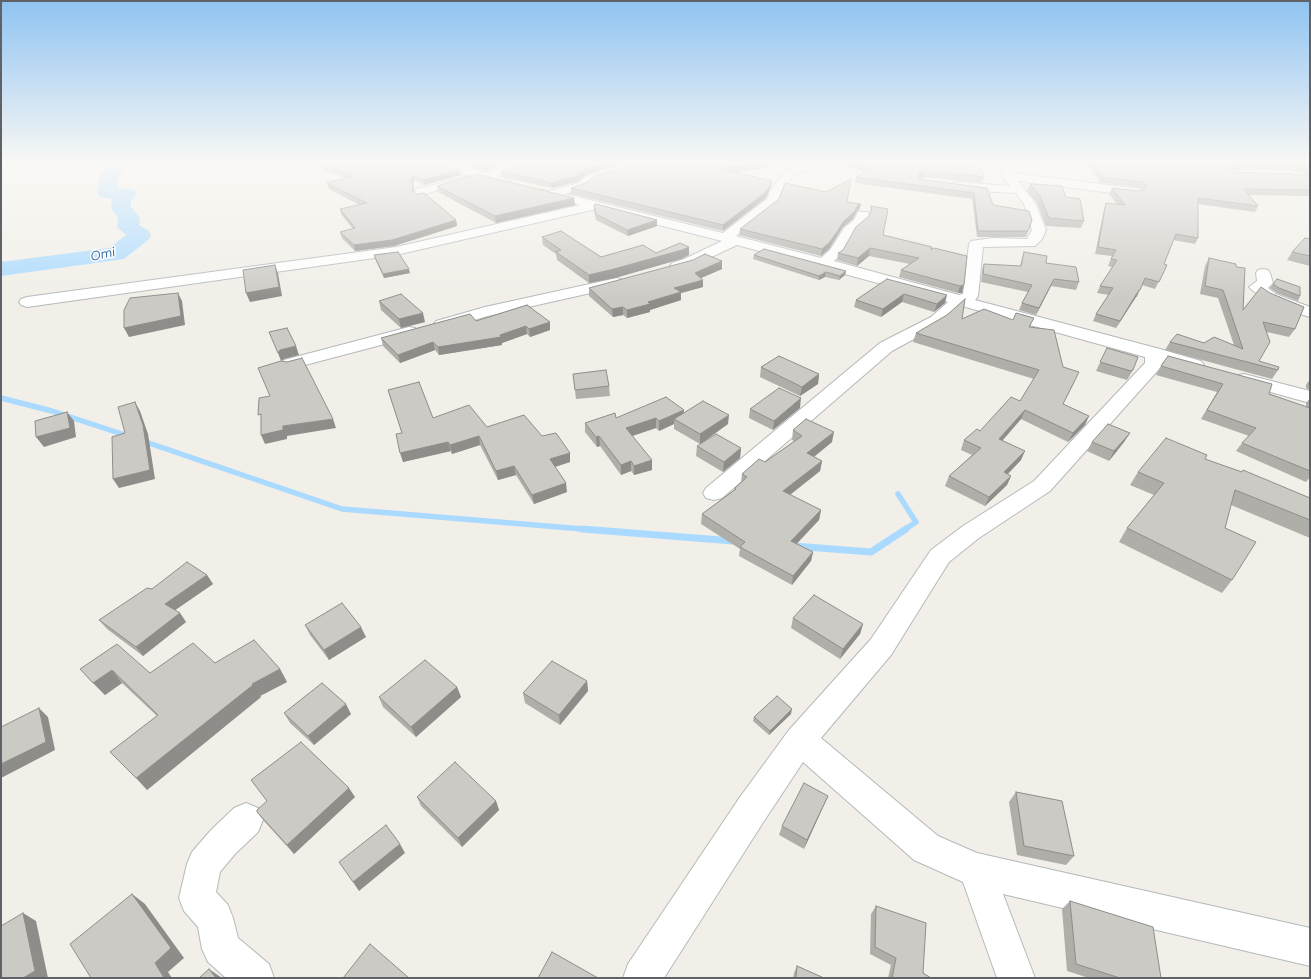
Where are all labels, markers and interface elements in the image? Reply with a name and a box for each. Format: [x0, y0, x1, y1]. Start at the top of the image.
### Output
water label: Omi [89, 245, 117, 265]

